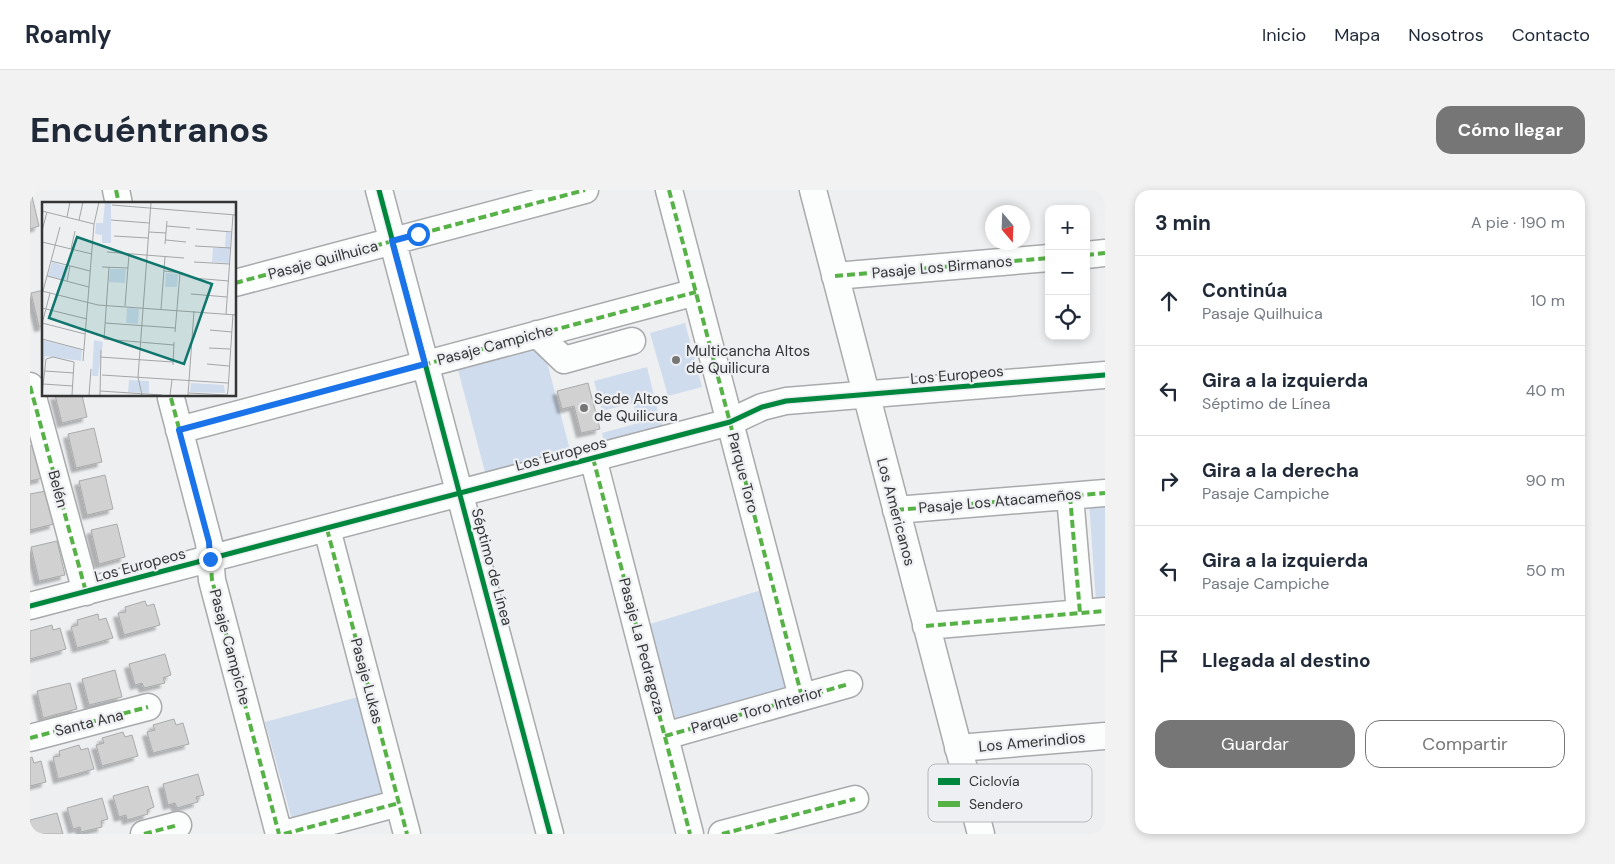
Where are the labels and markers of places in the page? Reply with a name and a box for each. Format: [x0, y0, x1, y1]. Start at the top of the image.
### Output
place label: Multicancha Altos de Quilicura [686, 341, 810, 378]
marker: Multicancha Altos de Quilicura [670, 354, 682, 366]
place label: Sede Altos de Quilicura [594, 389, 678, 426]
marker: Sede Altos de Quilicura [578, 402, 590, 414]

